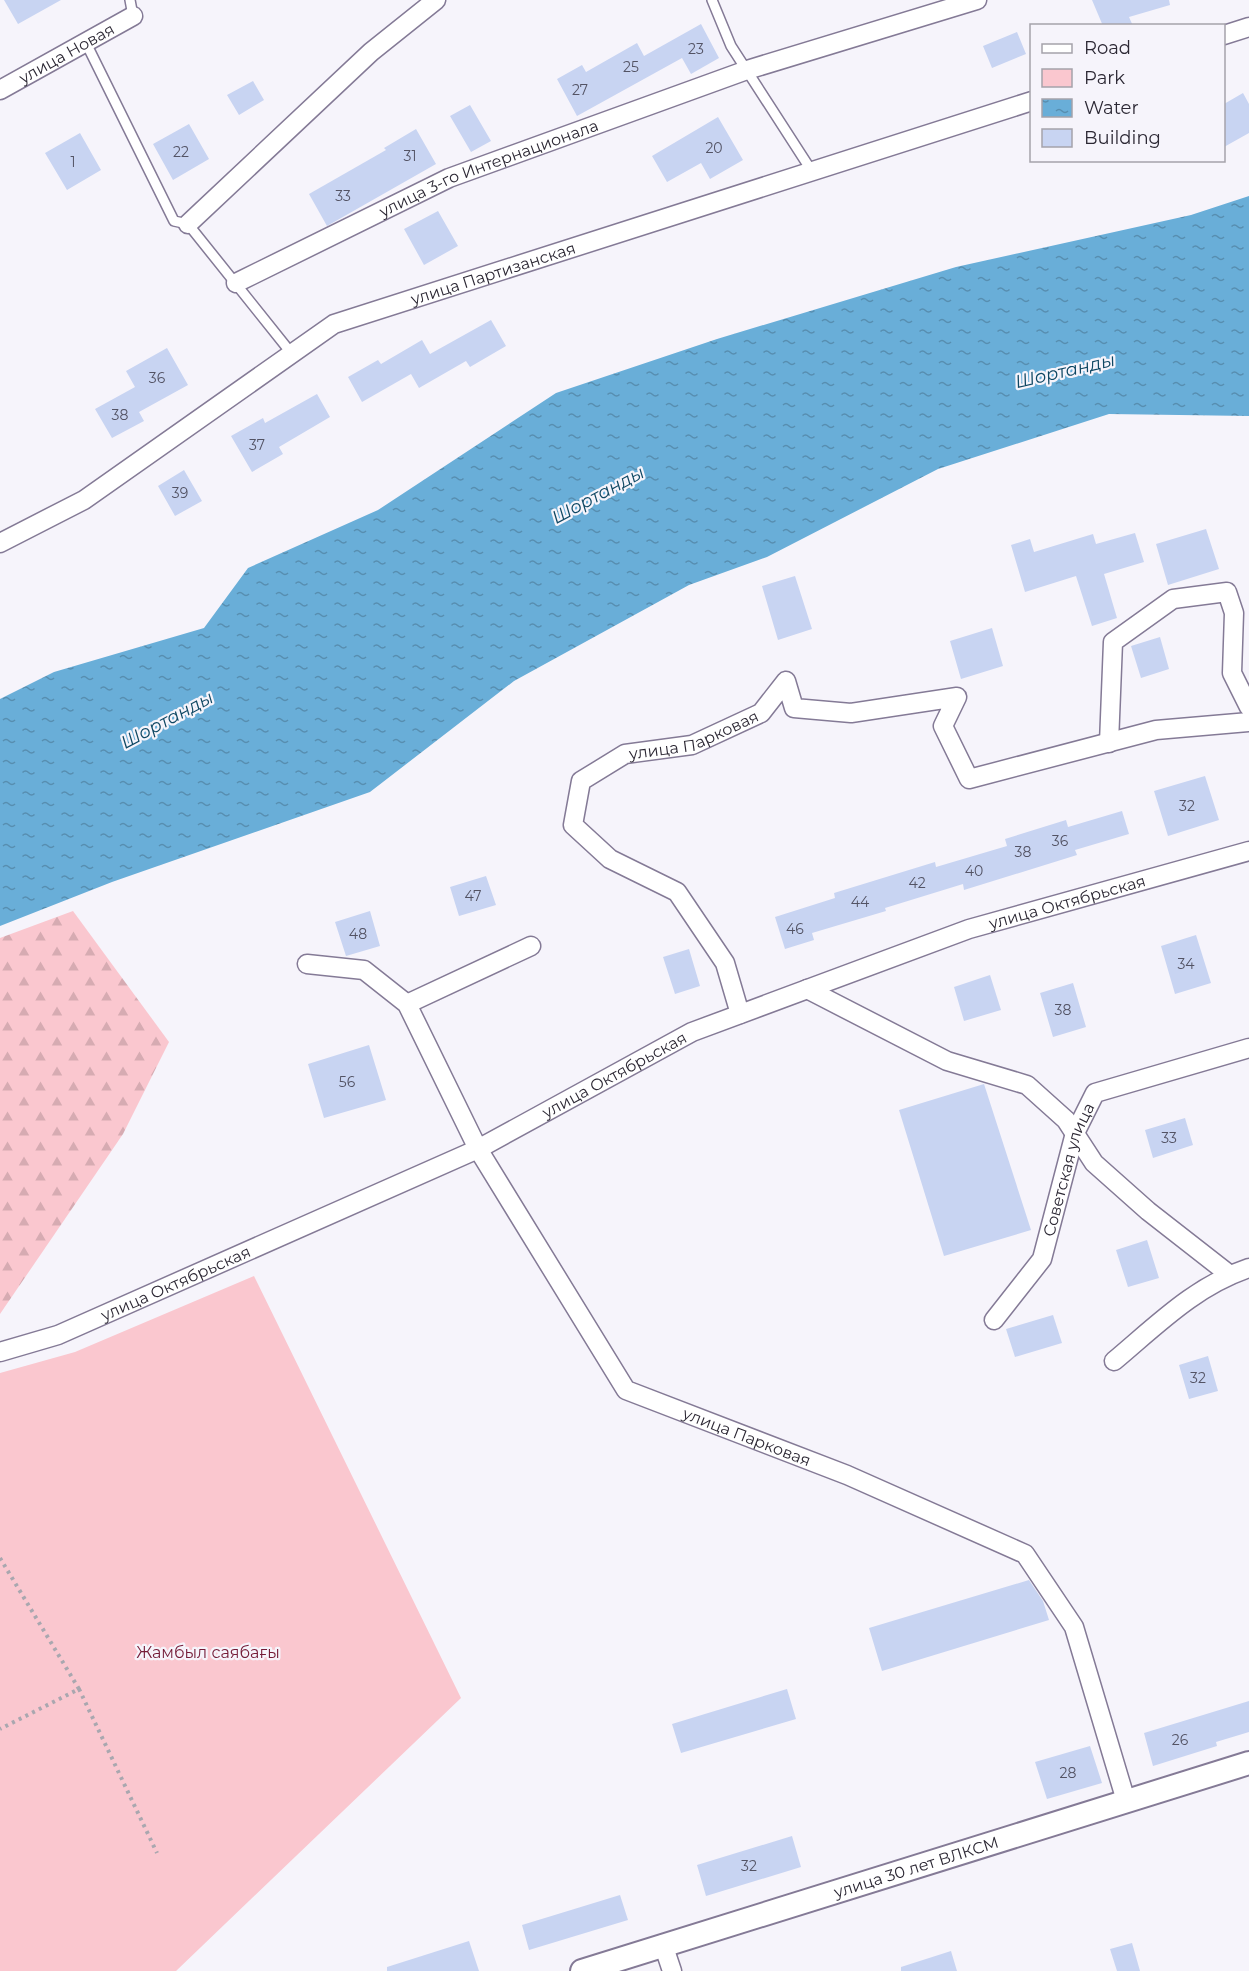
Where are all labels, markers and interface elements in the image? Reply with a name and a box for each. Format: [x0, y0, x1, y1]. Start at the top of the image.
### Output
street label: улица Новая [15, 19, 118, 88]
legend [1030, 24, 1225, 162]
text: Road [1084, 37, 1131, 59]
house number: 23 [688, 40, 704, 58]
house number: 25 [623, 58, 639, 76]
text: Park [1084, 67, 1125, 89]
house number: 27 [572, 81, 588, 99]
text: Water [1084, 97, 1139, 119]
street label: улица 3-го Интернационала [375, 116, 601, 221]
text: Building [1084, 127, 1161, 149]
house number: 20 [705, 139, 723, 157]
house number: 22 [173, 143, 189, 161]
house number: 31 [404, 147, 416, 165]
house number: 1 [70, 153, 76, 171]
house number: 33 [335, 187, 351, 205]
street label: улица Партизанская [407, 238, 578, 309]
water label: Шортанды [1013, 349, 1117, 393]
house number: 36 [149, 369, 166, 387]
house number: 38 [112, 406, 128, 424]
house number: 37 [249, 436, 265, 454]
water label: Шортанды [548, 461, 648, 529]
house number: 39 [172, 484, 188, 502]
water label: Шортанды [117, 686, 217, 754]
street label: улица Парковая [627, 707, 762, 764]
house number: 32 [1179, 797, 1195, 815]
house number: 36 [1052, 832, 1069, 850]
house number: 38 [1015, 843, 1031, 861]
house number: 40 [965, 862, 983, 880]
street label: улица Октябрьская [986, 871, 1148, 933]
house number: 42 [908, 874, 926, 892]
house number: 47 [465, 887, 481, 905]
house number: 44 [851, 893, 870, 911]
house number: 46 [786, 920, 804, 938]
house number: 48 [349, 925, 367, 943]
house number: 34 [1177, 955, 1195, 973]
house number: 38 [1055, 1001, 1071, 1019]
street label: улица Октябрьская [538, 1028, 690, 1123]
house number: 56 [339, 1073, 356, 1091]
street label: Советская улица [1039, 1100, 1099, 1238]
house number: 33 [1161, 1129, 1177, 1147]
street label: улица Октябрьская [97, 1242, 254, 1325]
house number: 32 [1190, 1369, 1206, 1387]
street label: улица Парковая [679, 1403, 814, 1470]
park label: Жамбыл саябағы [136, 1643, 280, 1662]
house number: 26 [1172, 1731, 1189, 1749]
house number: 28 [1060, 1764, 1077, 1782]
street label: улица 30 лет ВЛКСМ [831, 1833, 1001, 1902]
house number: 32 [741, 1857, 757, 1875]

